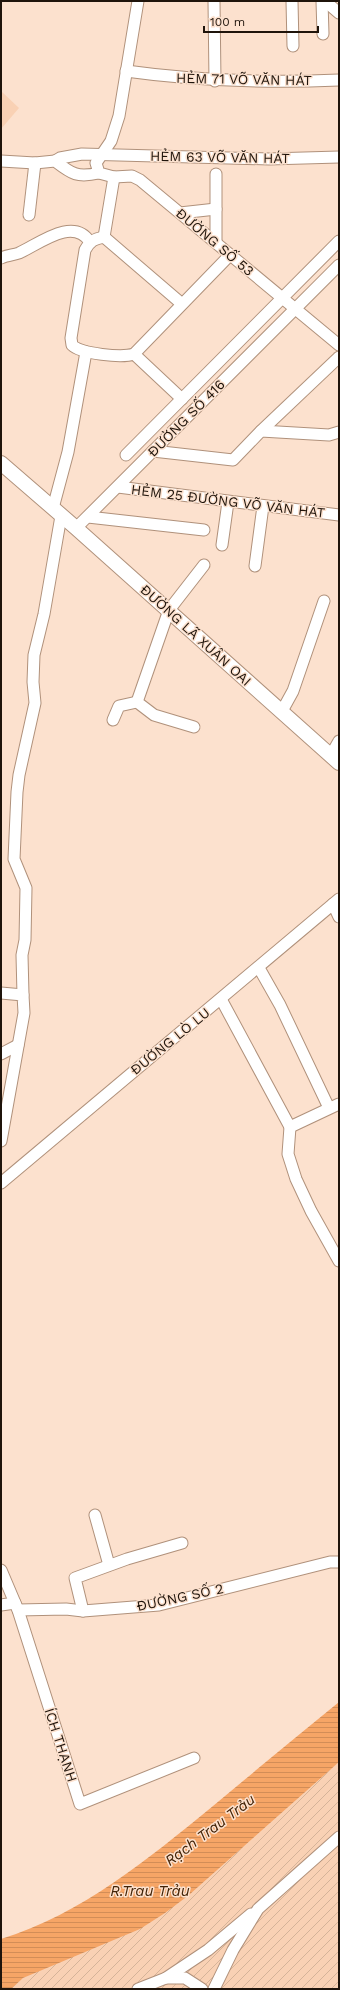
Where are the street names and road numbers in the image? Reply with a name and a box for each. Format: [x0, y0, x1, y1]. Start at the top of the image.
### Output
street label: HẺM 71 VÕ VĂN HÁT [176, 70, 313, 88]
street label: HẺM 63 VÕ VĂN HÁT [150, 148, 291, 166]
street label: ĐƯỜNG SỐ 53 [173, 204, 258, 279]
street label: ĐƯỜNG SỐ 416 [143, 375, 228, 460]
street label: HẺM 25 ĐƯỜNG VÕ VĂN HÁT [130, 481, 326, 521]
street label: ĐƯỜNG LÃ XUÂN OAI [137, 581, 255, 689]
street label: ĐƯỜNG LÒ LU [127, 1004, 213, 1078]
street label: ĐƯỜNG SỐ 2 [135, 1579, 225, 1614]
street label: ÍCH THẠNH [42, 1706, 80, 1784]

